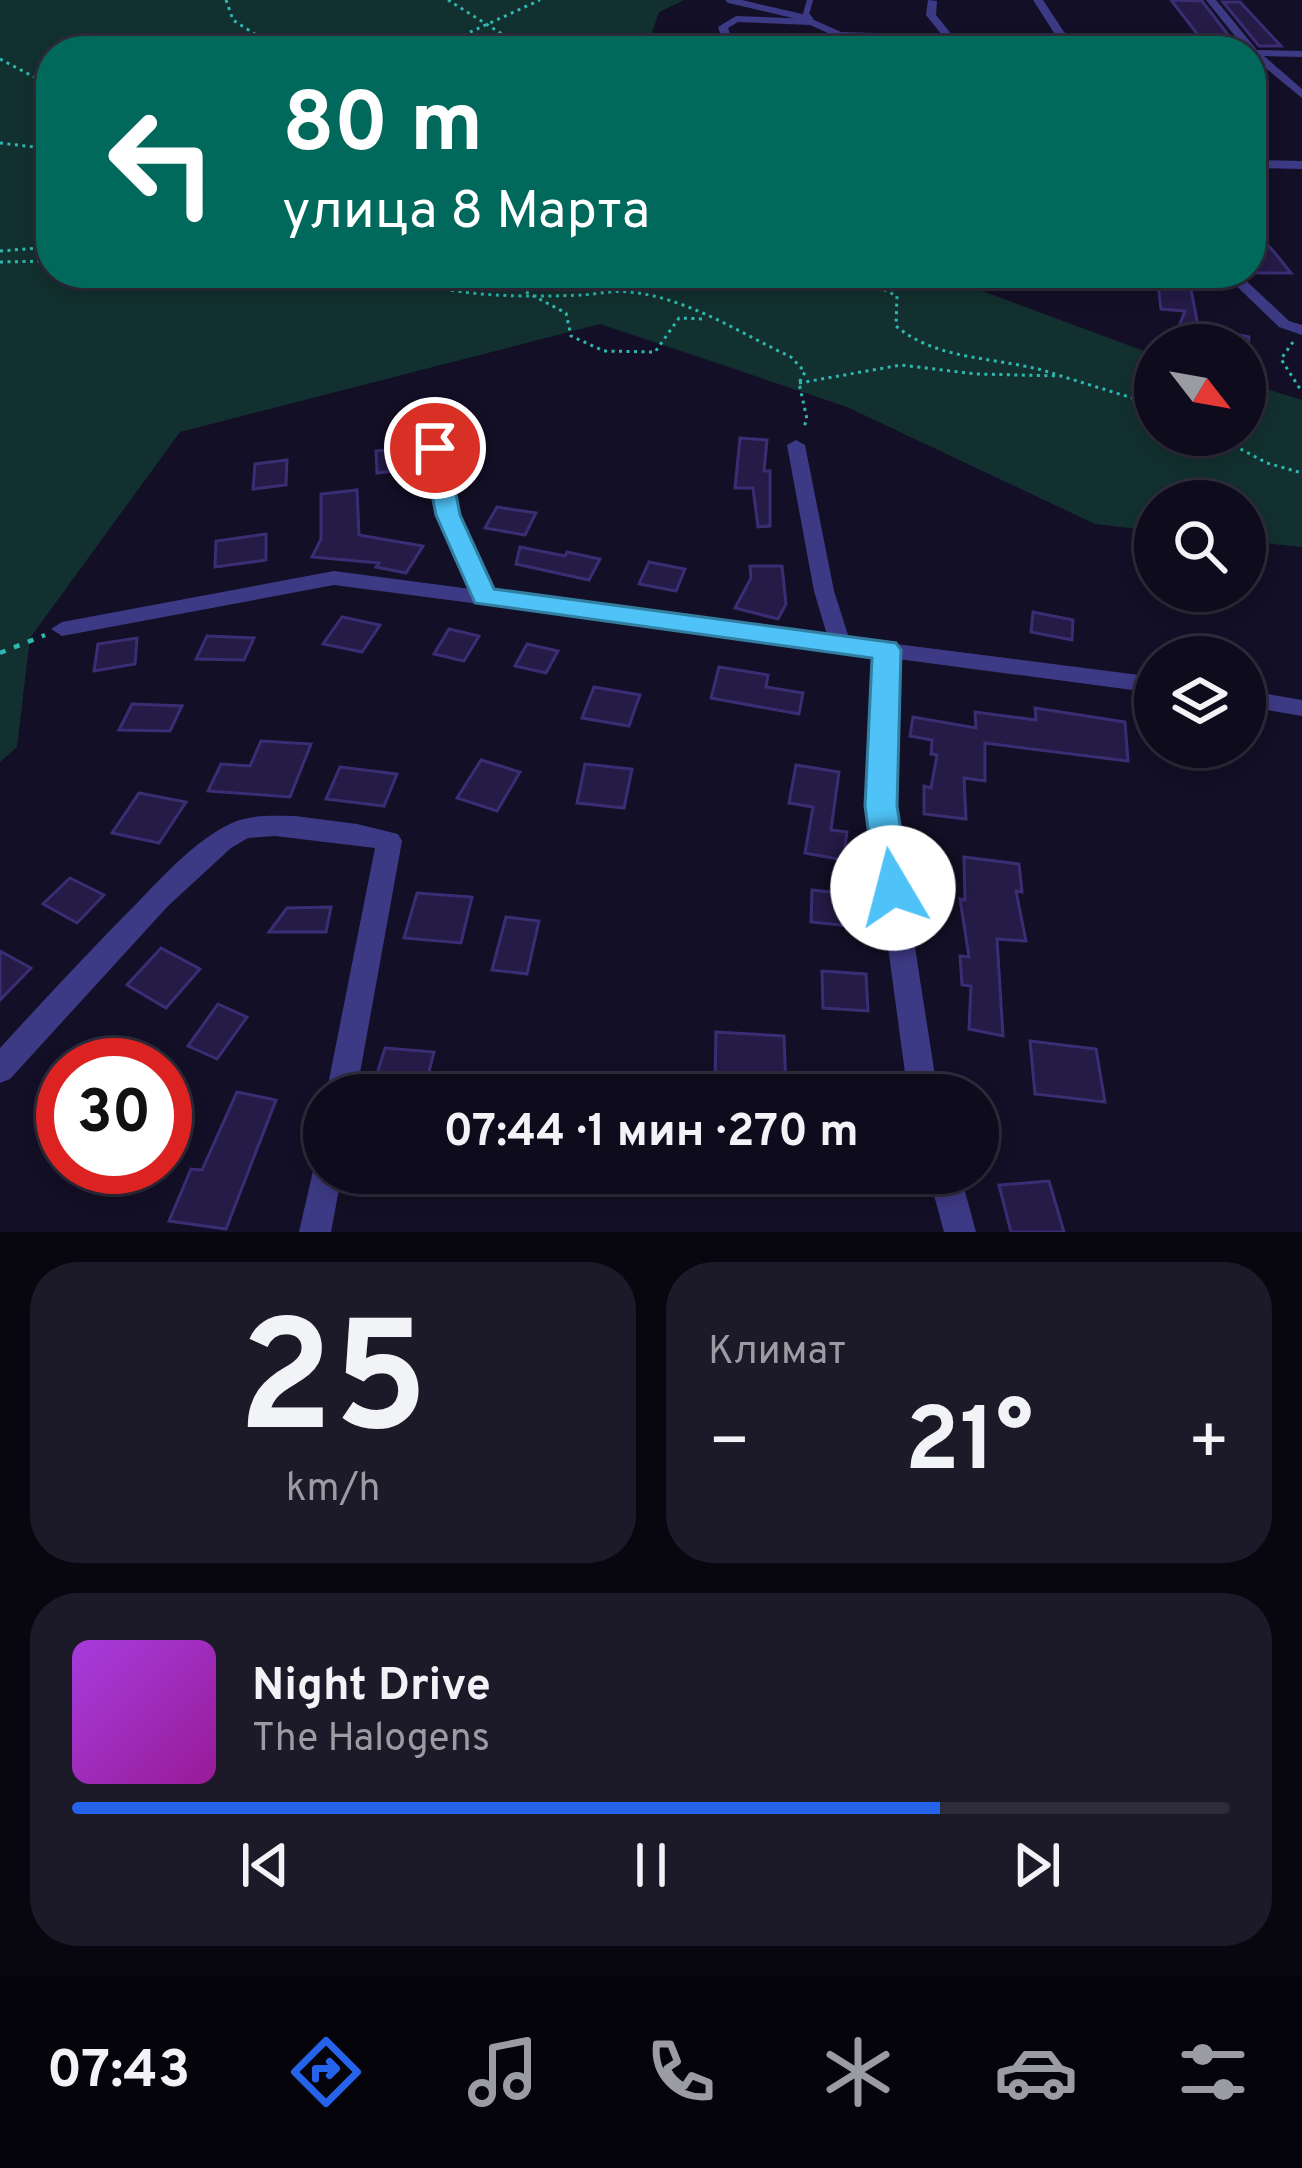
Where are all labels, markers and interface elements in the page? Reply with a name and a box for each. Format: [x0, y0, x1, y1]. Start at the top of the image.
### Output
text: 80 m [282, 75, 483, 181]
icon: left [84, 84, 240, 240]
text: улица 8 Марта [282, 179, 650, 248]
north arrow [1134, 324, 1266, 456]
map controls [1134, 324, 1266, 768]
pin [384, 397, 486, 499]
icon: arrive [402, 415, 468, 481]
button: search [1134, 480, 1266, 612]
button: layers [1134, 636, 1266, 768]
position arrow [830, 825, 956, 951]
speed limit sign: 30 [36, 1038, 192, 1194]
text: 07:44 · 1 мин · 270 m [443, 1105, 859, 1162]
text: 25 [238, 1289, 428, 1487]
text: Климат [708, 1329, 846, 1378]
text: 21° [905, 1389, 1033, 1502]
text: − [708, 1404, 751, 1487]
text: + [1187, 1404, 1230, 1487]
text: km/h [286, 1466, 380, 1515]
text: Night Drive [252, 1659, 491, 1716]
text: The Halogens [252, 1716, 490, 1765]
icon: previous [232, 1832, 298, 1898]
icon: pause [618, 1832, 684, 1898]
icon: next [1004, 1832, 1070, 1898]
icon: directions [284, 2030, 368, 2114]
icon: music [461, 2030, 545, 2114]
icon: phone [639, 2030, 723, 2114]
icon: climate [816, 2030, 900, 2114]
icon: car [994, 2030, 1078, 2114]
icon: filters [1171, 2030, 1255, 2114]
text: 07:43 [47, 2038, 190, 2107]

